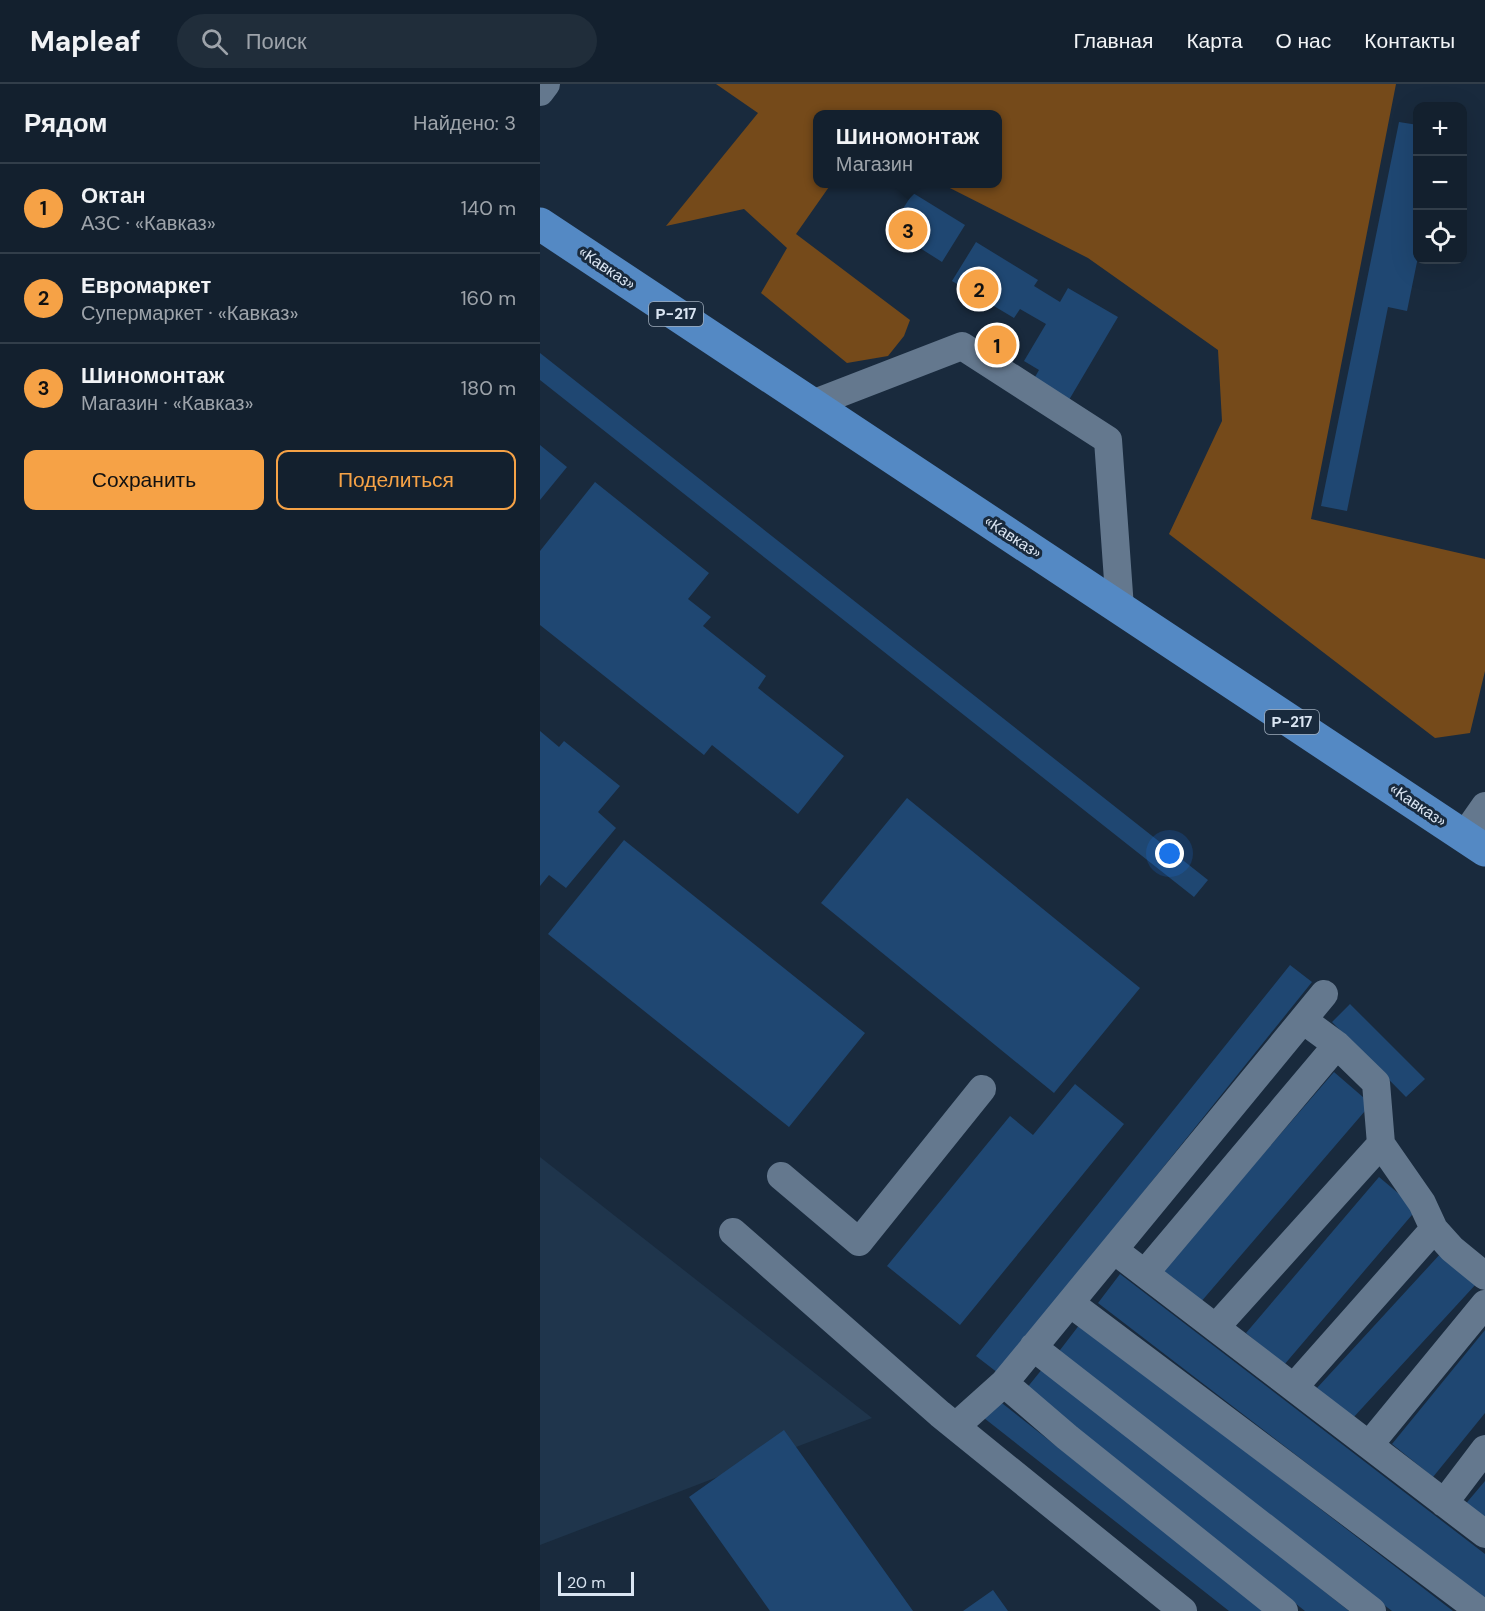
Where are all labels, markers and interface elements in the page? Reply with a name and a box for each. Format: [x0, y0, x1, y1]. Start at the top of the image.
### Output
search box [177, 14, 597, 68]
text: Mapleaf [30, 23, 141, 60]
icon: search [198, 25, 231, 58]
text: Поиск [246, 27, 307, 56]
text: Главная [1073, 27, 1153, 55]
text: Карта [1186, 27, 1243, 55]
text: О нас [1276, 27, 1331, 55]
text: Контакты [1364, 27, 1455, 55]
map controls [1413, 102, 1467, 264]
button: + [1413, 102, 1467, 156]
text: Рядом [24, 106, 107, 140]
text: Найдено: 3 [413, 110, 516, 136]
popup [813, 110, 1002, 188]
text: Шиномонтаж [836, 122, 979, 151]
text: Магазин [836, 151, 913, 177]
button: − [1413, 156, 1467, 210]
text: Октан [81, 181, 145, 210]
text: 1 [40, 195, 47, 221]
text: 140 m [461, 195, 516, 221]
pin: 3 [888, 208, 928, 252]
text: АЗС · «Кавказ» [81, 210, 216, 236]
button: locate [1413, 210, 1467, 264]
street label: «Кавказ» [574, 241, 640, 295]
pin: 2 [960, 266, 998, 312]
text: Евромаркет [81, 271, 211, 300]
text: 2 [38, 285, 49, 311]
text: 160 m [460, 285, 516, 311]
text: Супермаркет · «Кавказ» [81, 300, 298, 326]
road number: Р-217 [649, 302, 703, 326]
pin: 1 [978, 322, 1016, 368]
text: Шиномонтаж [81, 361, 224, 390]
text: 3 [37, 375, 50, 401]
text: 180 m [461, 375, 516, 401]
text: Магазин · «Кавказ» [81, 390, 254, 416]
button: Сохранить [24, 450, 264, 510]
button: Поделиться [276, 450, 516, 510]
street label: «Кавказ» [980, 511, 1046, 563]
road number: Р-217 [1265, 710, 1319, 734]
street label: «Кавказ» [1385, 778, 1451, 832]
your location [1155, 839, 1184, 868]
scale bar [558, 1569, 634, 1596]
text: 20 m [567, 1572, 606, 1593]

